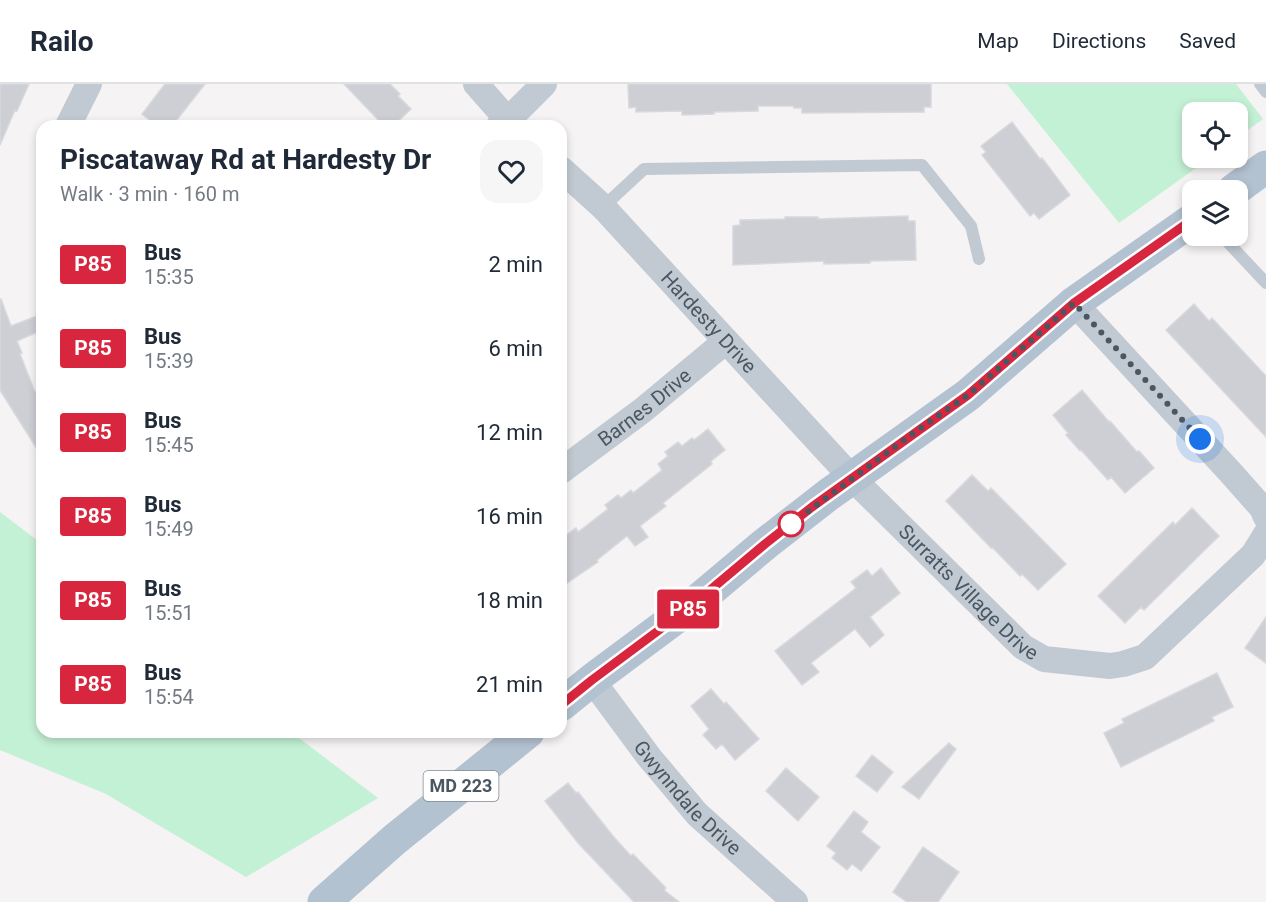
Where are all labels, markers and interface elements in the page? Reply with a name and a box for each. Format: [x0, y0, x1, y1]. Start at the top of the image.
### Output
text: Railo [30, 25, 94, 58]
text: Map [977, 29, 1019, 53]
text: Directions [1052, 29, 1146, 53]
text: Saved [1179, 29, 1236, 53]
map controls [1182, 102, 1248, 246]
button: locate [1182, 102, 1248, 168]
button: heart [480, 140, 543, 203]
text: Piscataway Rd at Hardesty Dr [60, 143, 431, 176]
button: layers [1182, 180, 1248, 246]
text: Walk · 3 min · 160 m [60, 182, 239, 206]
text: Bus [144, 240, 182, 265]
text: P85 [74, 252, 112, 276]
text: 2 min [488, 252, 543, 277]
text: 15:35 [144, 265, 194, 289]
street label: Hardesty Drive [656, 266, 762, 378]
text: Bus [144, 324, 182, 349]
text: P85 [74, 336, 112, 360]
text: 6 min [488, 336, 543, 361]
text: 15:39 [144, 349, 194, 373]
street label: Barnes Drive [593, 363, 696, 451]
text: Bus [144, 408, 182, 433]
text: P85 [74, 420, 112, 444]
text: 12 min [476, 420, 543, 445]
your location [1185, 424, 1215, 454]
text: 15:45 [144, 433, 194, 457]
text: Bus [144, 492, 182, 517]
text: P85 [74, 504, 112, 528]
text: 16 min [476, 504, 543, 529]
unlabelled marker [778, 511, 804, 537]
text: 15:49 [144, 517, 194, 541]
street label: Surratts Village Drive [894, 519, 1043, 665]
text: Bus [144, 576, 182, 601]
text: P85 [74, 588, 112, 612]
text: 18 min [476, 588, 543, 613]
line badge: P85 [654, 590, 722, 628]
text: P85 [669, 597, 707, 621]
text: 15:51 [144, 601, 194, 625]
text: Bus [144, 660, 182, 685]
text: P85 [74, 672, 112, 696]
text: 21 min [476, 672, 543, 697]
text: 15:54 [144, 685, 194, 709]
street label: Gwynndale Drive [629, 736, 746, 860]
road number: MD 223 [424, 771, 498, 801]

